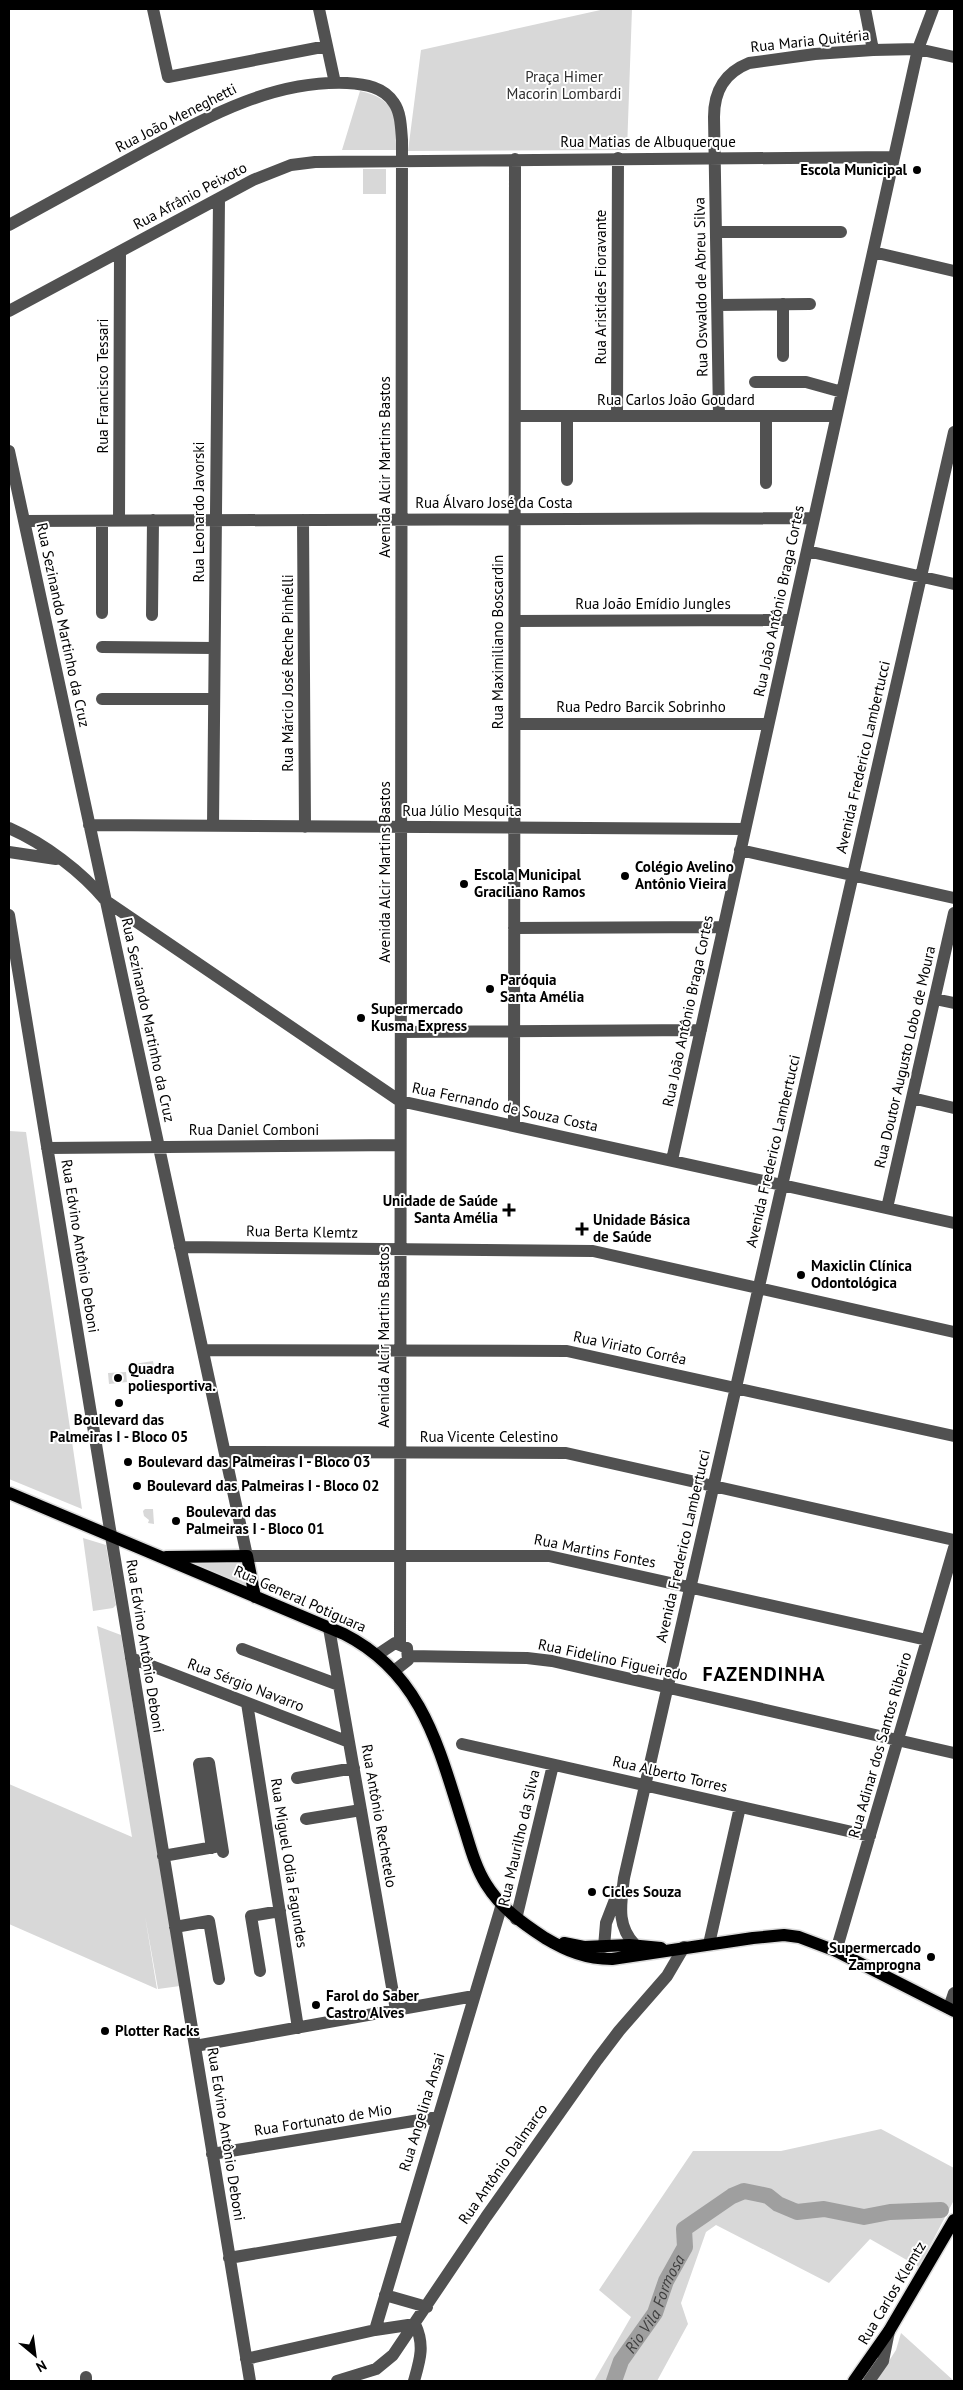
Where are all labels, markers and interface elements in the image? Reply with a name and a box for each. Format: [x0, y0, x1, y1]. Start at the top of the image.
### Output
street label: Rua Maria Quitéria [749, 25, 870, 56]
park label: Praça Himer Macorin Lombardi [507, 67, 621, 103]
street label: Rua João Meneghetti [112, 79, 240, 156]
street label: Rua Matias de Albuquerque [560, 132, 736, 151]
street label: Rua Afrânio Peixoto [130, 158, 250, 234]
place label: Escola Municipal [800, 160, 908, 179]
marker: Escola Municipal [911, 164, 923, 176]
street label: Rua Oswaldo de Abreu Silva [689, 197, 712, 377]
street label: Rua Aristides Fioravante [591, 210, 610, 364]
street label: Rua Francisco Tessari [93, 318, 112, 454]
street label: Avenida Alcir Martins Bastos [375, 376, 394, 558]
street label: Rua Carlos João Goudard [597, 390, 755, 409]
street label: Rua Leonardo Javorski [189, 441, 208, 583]
street label: Rua Álvaro José da Costa [415, 493, 573, 512]
street label: Rua João Antônio Braga Cortes [749, 503, 808, 698]
street label: Rua Sezinando Martinho da Cruz [33, 521, 94, 729]
street label: Rua Maximiliano Boscardin [488, 555, 507, 729]
street label: Rua Márcio José Reche Pinhélli [278, 574, 297, 772]
street label: Rua João Emídio Jungles [575, 594, 731, 613]
street label: Avenida Frederico Lambertucci [831, 659, 894, 855]
street label: Rua Pedro Barcik Sobrinho [556, 697, 726, 716]
street label: Avenida Alcir Martins Bastos [375, 781, 394, 963]
street label: Rua Júlio Mesquita [402, 801, 522, 820]
place label: Colégio Avelino Antônio Vieira [635, 857, 734, 893]
place label: Escola Municipal Graciliano Ramos [474, 865, 585, 901]
marker: Colégio Avelino Antônio Vieira [619, 870, 631, 882]
marker: Escola Municipal Graciliano Ramos [458, 878, 470, 890]
street label: Rua João Antônio Braga Cortes [658, 913, 717, 1108]
street label: Rua Sezinando Martinho da Cruz [118, 916, 179, 1124]
street label: Rua Doutor Augusto Lobo de Moura [870, 944, 939, 1170]
place label: Paróquia Santa Amélia [500, 970, 584, 1006]
marker: Paróquia Santa Amélia [484, 983, 496, 995]
place label: Supermercado Kusma Express [371, 999, 467, 1035]
marker: Supermercado Kusma Express [355, 1012, 367, 1024]
street label: Avenida Frederico Lambertucci [741, 1053, 804, 1249]
street label: Rua Fernando de Souza Costa [410, 1078, 600, 1136]
street label: Rua Daniel Comboni [189, 1120, 319, 1139]
street label: Rua Edvino Antônio Deboni [57, 1158, 104, 1334]
place label: Unidade de Saúde Santa Amélia [383, 1191, 498, 1227]
marker: Unidade de Saúde Santa Amélia [502, 1203, 516, 1217]
place label: Unidade Básica de Saúde [593, 1210, 690, 1246]
street label: Rua Berta Klemtz [246, 1221, 358, 1242]
marker: Unidade Básica de Saúde [575, 1222, 589, 1236]
street label: Avenida Alcir Martins Bastos [374, 1246, 393, 1428]
place label: Maxiclin Clínica Odontológica [811, 1256, 912, 1292]
marker: Maxiclin Clínica Odontológica [795, 1269, 807, 1281]
street label: Rua Viriato Corrêa [572, 1326, 688, 1369]
place label: Quadra poliesportiva. [128, 1359, 216, 1395]
marker: Quadra poliesportiva. [112, 1372, 124, 1384]
marker: Boulevard das Palmeiras I - Bloco 05 [113, 1397, 125, 1409]
place label: Boulevard das Palmeiras I - Bloco 05 [50, 1410, 188, 1446]
street label: Rua Vicente Celestino [420, 1427, 558, 1446]
street label: Avenida Frederico Lambertucci [651, 1448, 714, 1644]
place label: Boulevard das Palmeiras I - Bloco 03 [138, 1452, 371, 1471]
marker: Boulevard das Palmeiras I - Bloco 03 [122, 1456, 134, 1468]
place label: Boulevard das Palmeiras I - Bloco 02 [147, 1476, 380, 1495]
marker: Boulevard das Palmeiras I - Bloco 02 [131, 1480, 143, 1492]
place label: Boulevard das Palmeiras I - Bloco 01 [186, 1502, 324, 1538]
marker: Boulevard das Palmeiras I - Bloco 01 [170, 1515, 182, 1527]
street label: Rua Martins Fontes [533, 1529, 658, 1572]
street label: Rua Edvino Antônio Deboni [122, 1558, 169, 1734]
street label: Rua General Potiguara [231, 1561, 369, 1636]
street label: Rua Fidelino Figueiredo [536, 1634, 690, 1685]
street label: Rua Adinar dos Santos Ribeiro [844, 1650, 915, 1840]
street label: Rua Sérgio Navarro [185, 1654, 307, 1716]
district label: FAZENDINHA [702, 1661, 826, 1687]
street label: Rua Antônio Rechetelo [358, 1743, 401, 1889]
street label: Rua Alberto Torres [611, 1751, 729, 1796]
street label: Rua Maurilho da Silva [494, 1768, 544, 1908]
street label: Rua Miguel Odia Fagundes [267, 1777, 312, 1949]
place label: Cicles Souza [602, 1882, 681, 1901]
marker: Cicles Souza [586, 1886, 598, 1898]
place label: Supermercado Zamprogna [829, 1938, 921, 1974]
marker: Supermercado Zamprogna [925, 1951, 937, 1963]
place label: Farol do Saber Castro Alves [326, 1986, 420, 2022]
marker: Farol do Saber Castro Alves [310, 1999, 322, 2011]
place label: Plotter Racks [115, 2021, 200, 2040]
marker: Plotter Racks [99, 2025, 111, 2037]
street label: Rua Edvino Antônio Deboni [203, 2046, 250, 2222]
street label: Rua Angelina Ansai [394, 2050, 449, 2173]
street label: Rua Fortunato de Mio [253, 2099, 393, 2140]
street label: Rua Antônio Dalmarco [454, 2100, 551, 2228]
street label: Rua Carlos Klemtz [853, 2238, 930, 2348]
water label: Rio Vila Formosa [620, 2251, 689, 2357]
north arrow [10, 2330, 60, 2380]
text: N [33, 2356, 50, 2376]

